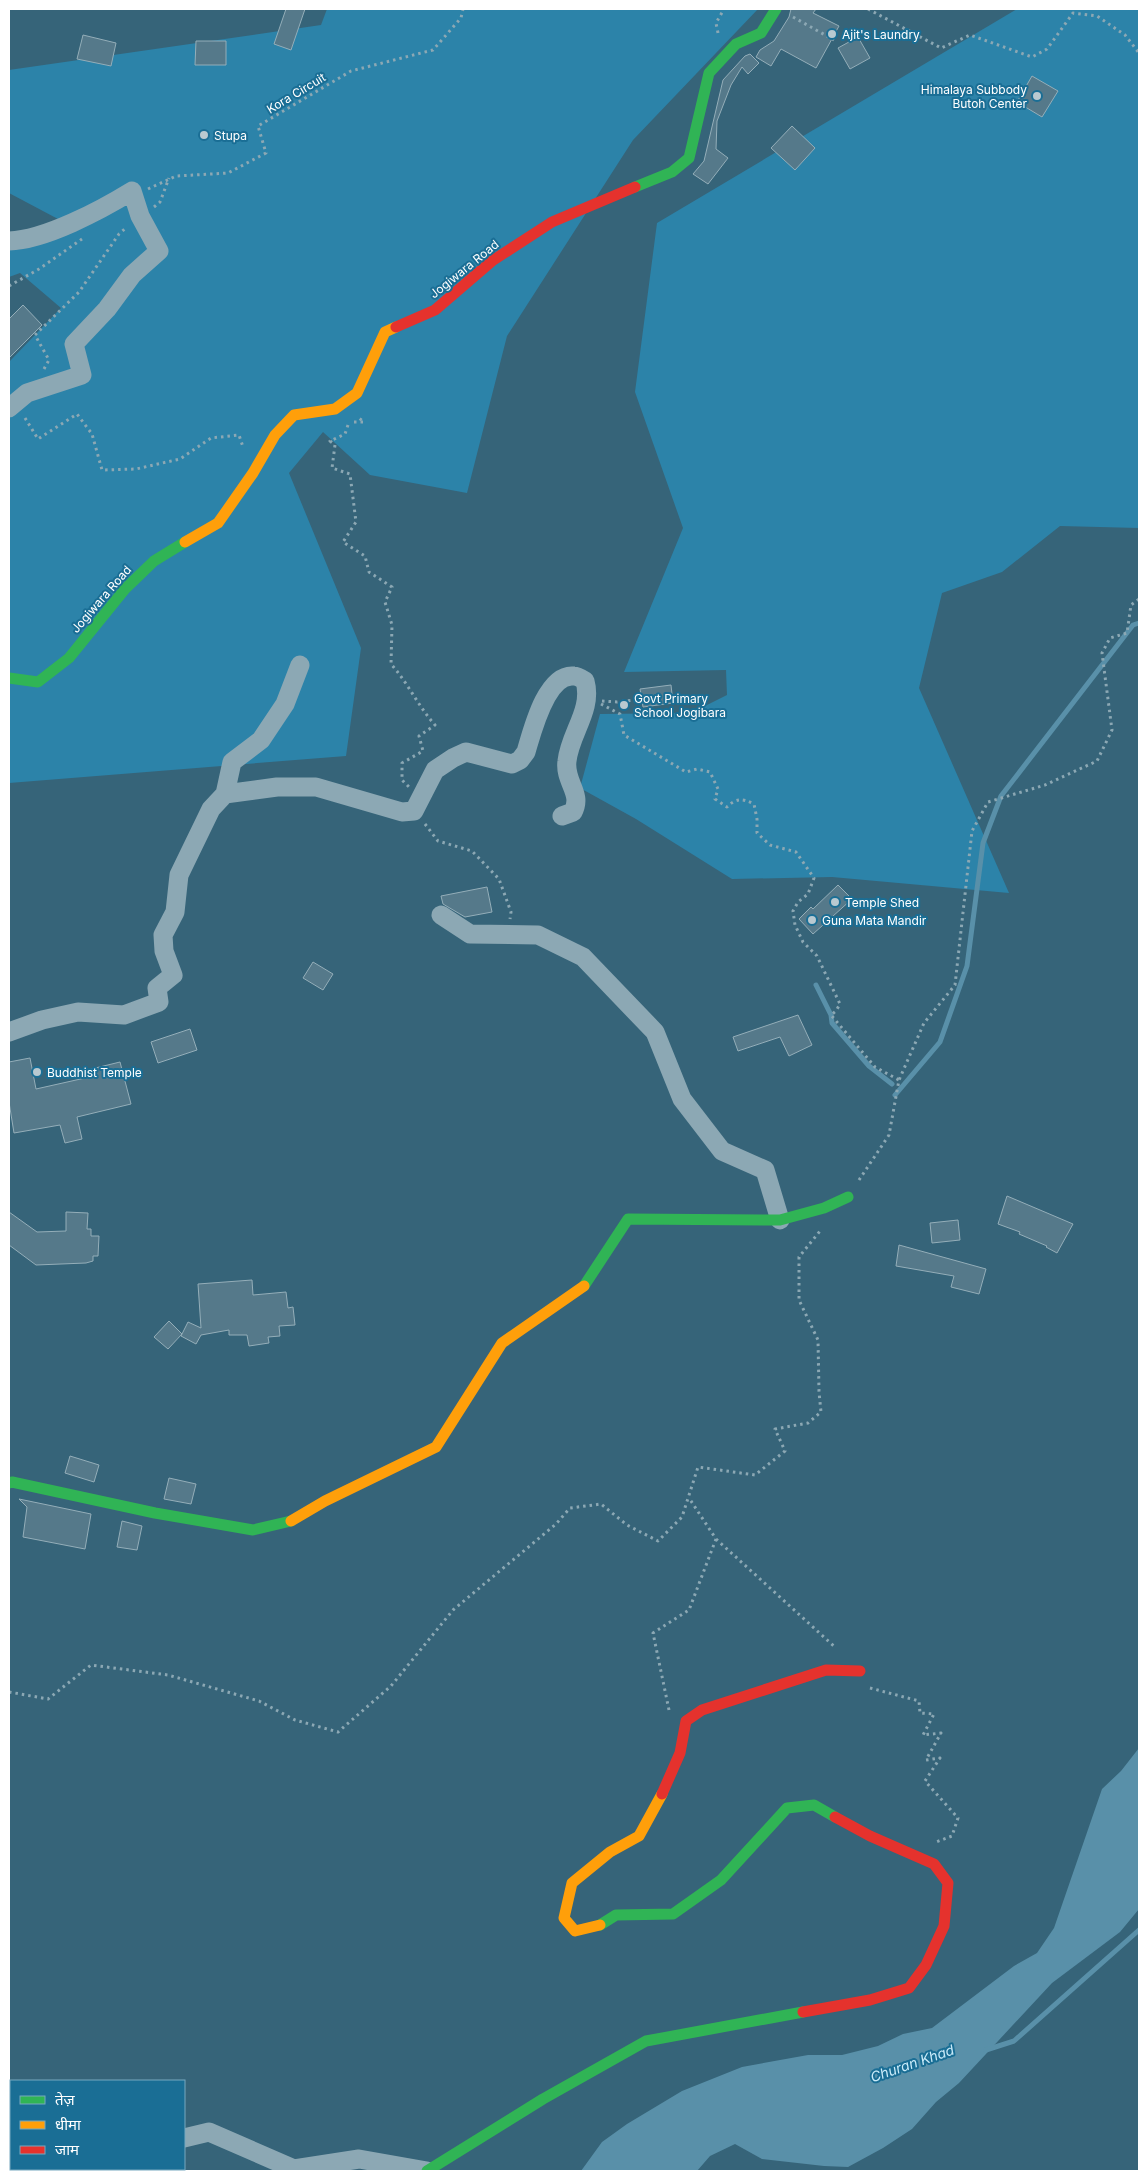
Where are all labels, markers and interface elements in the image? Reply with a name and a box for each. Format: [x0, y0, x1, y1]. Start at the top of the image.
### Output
place label: Ajit's Laundry [842, 27, 920, 42]
marker: Ajit's Laundry [826, 28, 838, 40]
street label: Kora Circuit [264, 69, 328, 116]
place label: Himalaya Subbody Butoh Center [921, 82, 1027, 111]
marker: Himalaya Subbody Butoh Center [1031, 90, 1043, 102]
place label: Stupa [214, 128, 247, 143]
marker: Stupa [198, 129, 210, 141]
street label: Jogiwara Road [426, 237, 502, 301]
street label: Jogiwara Road [68, 562, 134, 636]
place label: Govt Primary School Jogibara [634, 691, 726, 720]
marker: Govt Primary School Jogibara [618, 699, 630, 711]
place label: Temple Shed [845, 895, 919, 910]
marker: Temple Shed [829, 896, 841, 908]
place label: Guna Mata Mandir [822, 913, 927, 928]
marker: Guna Mata Mandir [806, 914, 818, 926]
place label: Buddhist Temple [47, 1065, 142, 1080]
marker: Buddhist Temple [31, 1066, 43, 1078]
water label: Churan Khad [868, 2041, 957, 2085]
legend [10, 2080, 185, 2170]
text: तेज़ [55, 2090, 76, 2109]
text: धीमा [55, 2115, 82, 2134]
text: जाम [55, 2140, 80, 2159]

